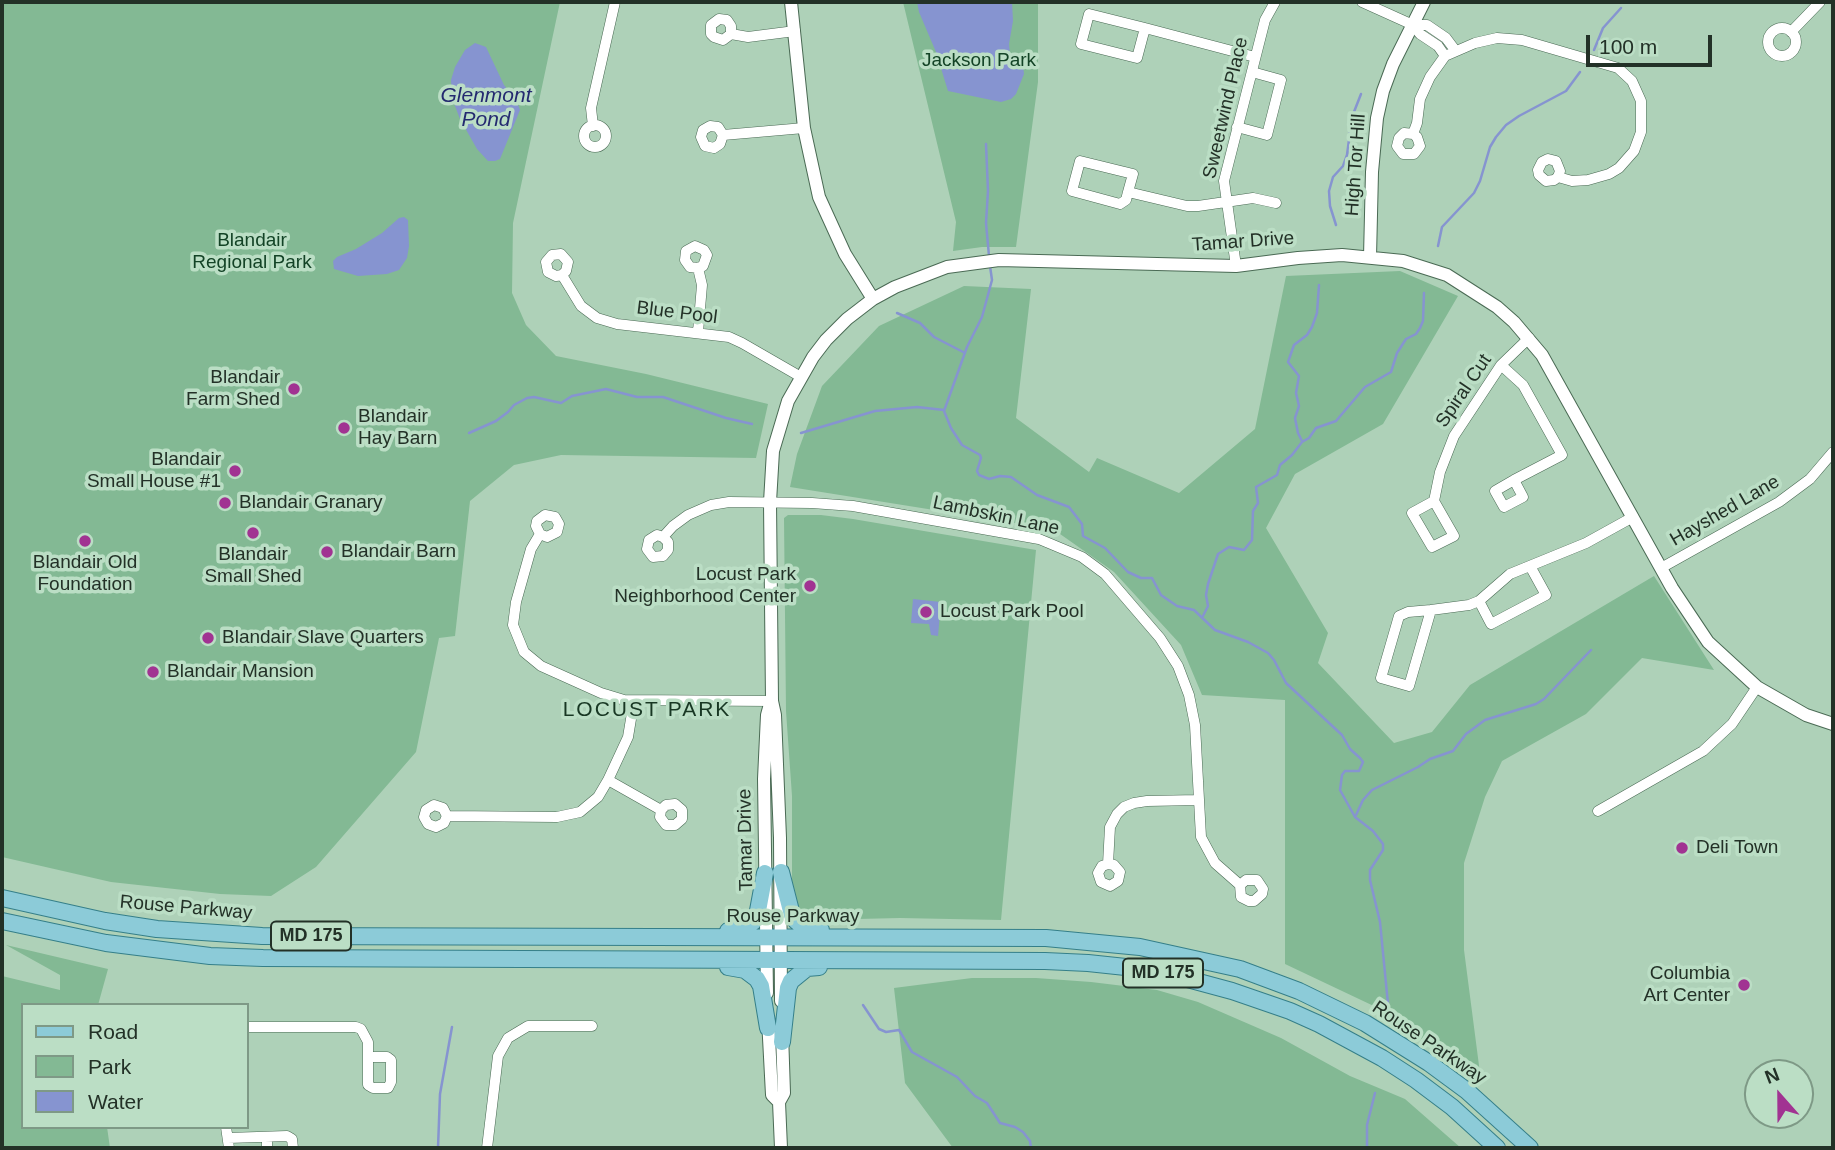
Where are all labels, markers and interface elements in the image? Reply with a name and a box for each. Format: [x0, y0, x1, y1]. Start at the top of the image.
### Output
scale bar [1590, 21, 1716, 65]
street label: Sweetwind Place [1199, 35, 1253, 181]
text: 100 m [1599, 35, 1657, 58]
park label: Jackson Park [922, 50, 1036, 72]
water label: Glenmont Pond [440, 83, 532, 133]
street label: High Tor Hill [1341, 113, 1371, 217]
street label: Tamar Drive [1191, 227, 1295, 257]
park label: Blandair Regional Park [192, 230, 312, 274]
street label: Blue Pool [635, 297, 719, 329]
street label: Spiral Cut [1431, 350, 1497, 432]
place label: Blandair Farm Shed [186, 367, 280, 411]
marker: Blandair Farm Shed [286, 381, 302, 397]
place label: Blandair Hay Barn [358, 406, 437, 450]
marker: Blandair Hay Barn [336, 420, 352, 436]
place label: Blandair Small House #1 [87, 449, 221, 493]
marker: Blandair Small House #1 [227, 463, 243, 479]
street label: Hayshed Lane [1666, 470, 1784, 552]
street label: Lambskin Lane [931, 491, 1061, 541]
place label: Blandair Granary [239, 492, 383, 514]
marker: Blandair Granary [217, 495, 233, 511]
marker: Blandair Small Shed [245, 525, 261, 541]
marker: Blandair Old Foundation [77, 533, 93, 549]
place label: Blandair Barn [341, 541, 456, 563]
place label: Blandair Small Shed [204, 544, 302, 588]
marker: Blandair Barn [319, 544, 335, 560]
place label: Blandair Old Foundation [33, 552, 137, 596]
place label: Locust Park Neighborhood Center [614, 564, 796, 608]
marker: Locust Park Neighborhood Center [802, 578, 818, 594]
place label: Locust Park Pool [940, 601, 1084, 623]
marker: Locust Park Pool [918, 604, 934, 620]
place label: Blandair Slave Quarters [222, 627, 424, 649]
marker: Blandair Slave Quarters [200, 630, 216, 646]
place label: Blandair Mansion [167, 661, 314, 683]
marker: Blandair Mansion [145, 664, 161, 680]
district label: LOCUST PARK [564, 697, 730, 723]
street label: Tamar Drive [734, 789, 758, 891]
place label: Deli Town [1696, 837, 1778, 859]
marker: Deli Town [1674, 840, 1690, 856]
street label: Rouse Parkway [119, 891, 253, 925]
street label: Rouse Parkway [726, 906, 860, 928]
road number: MD 175 [271, 922, 351, 951]
road number: MD 175 [1123, 958, 1203, 988]
place label: Columbia Art Center [1643, 963, 1730, 1007]
marker: Columbia Art Center [1736, 977, 1752, 993]
street label: Rouse Parkway [1367, 996, 1491, 1090]
legend [21, 1003, 248, 1129]
text: Road [88, 1020, 138, 1043]
text: Park [88, 1055, 131, 1078]
north arrow [1744, 1059, 1814, 1129]
text: N [1762, 1064, 1782, 1088]
text: Water [88, 1090, 143, 1113]

